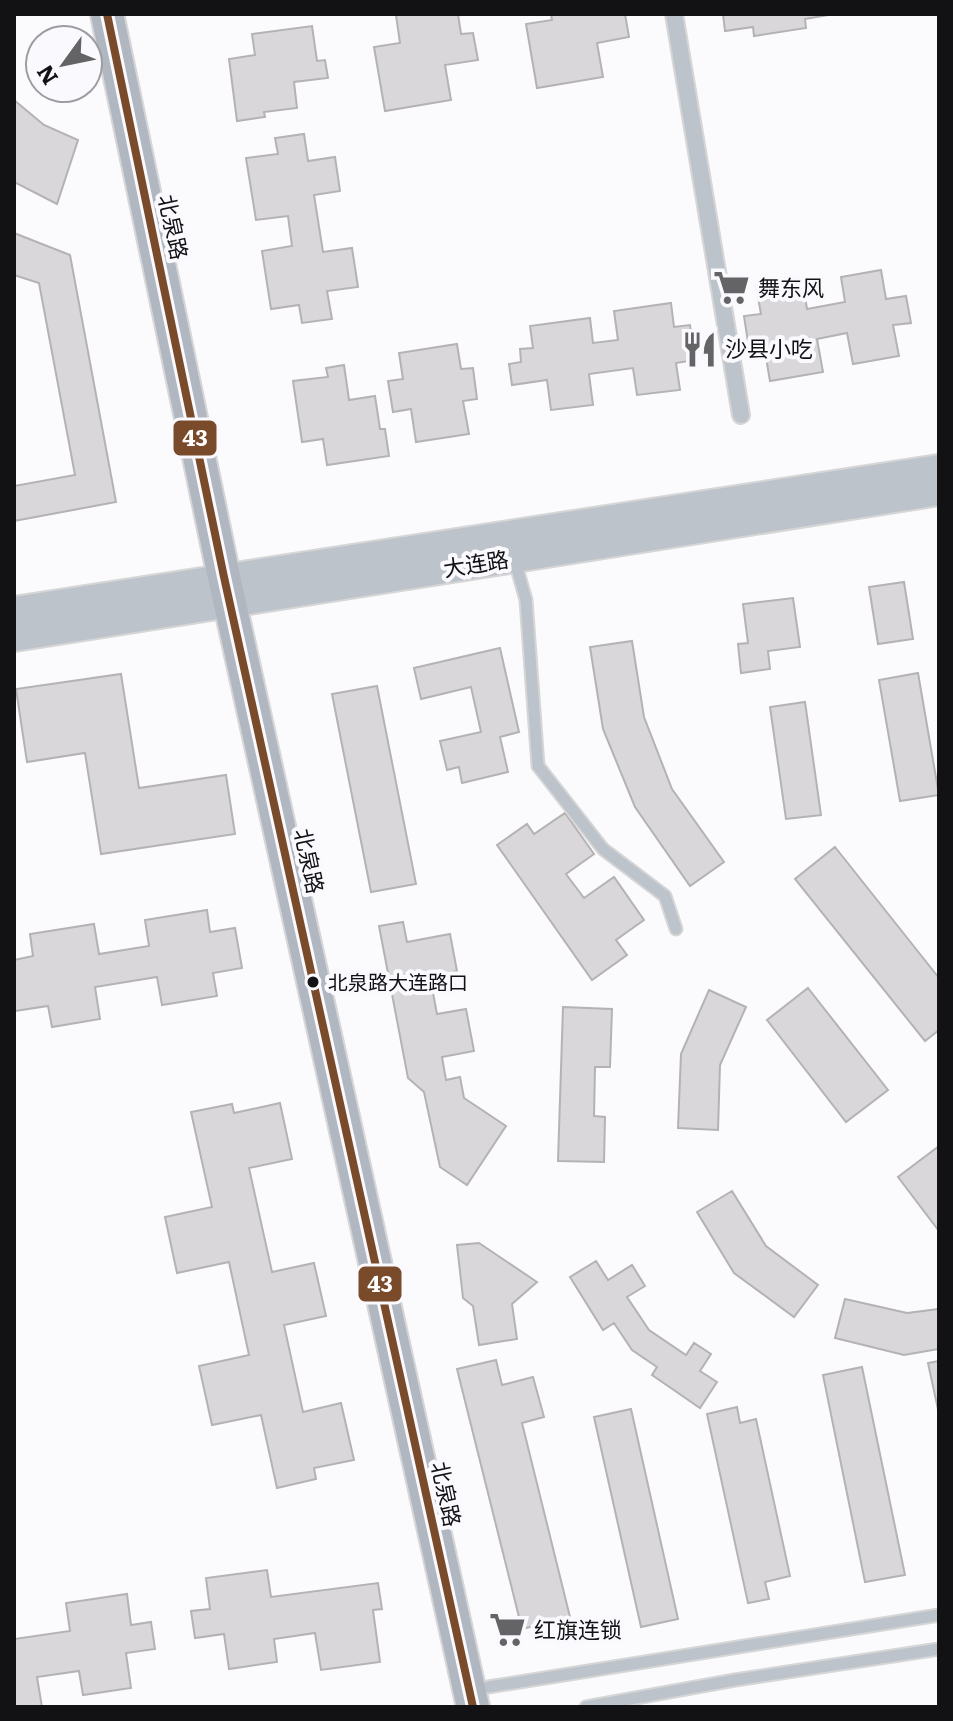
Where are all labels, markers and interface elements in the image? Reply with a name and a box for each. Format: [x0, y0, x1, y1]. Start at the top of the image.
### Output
north arrow [24, 24, 104, 104]
text: N [27, 59, 65, 92]
street label: 北泉路 [151, 191, 197, 262]
supermarket icon: 舞东风 [713, 269, 751, 307]
place label: 舞东风 [758, 270, 824, 303]
restaurant icon: 沙县小吃 [680, 330, 718, 368]
place label: 沙县小吃 [725, 331, 813, 364]
line badge: 43 [172, 419, 218, 457]
text: 43 [182, 420, 208, 453]
street label: 大连路 [441, 541, 511, 584]
street label: 北泉路 [287, 825, 333, 896]
place label: 北泉路大连路口 [328, 966, 468, 996]
marker: 北泉路大连路口 [305, 974, 321, 990]
line badge: 43 [357, 1265, 403, 1303]
text: 43 [367, 1266, 393, 1299]
street label: 北泉路 [424, 1458, 470, 1529]
supermarket icon: 红旗连锁 [489, 1611, 527, 1649]
place label: 红旗连锁 [534, 1612, 622, 1645]

